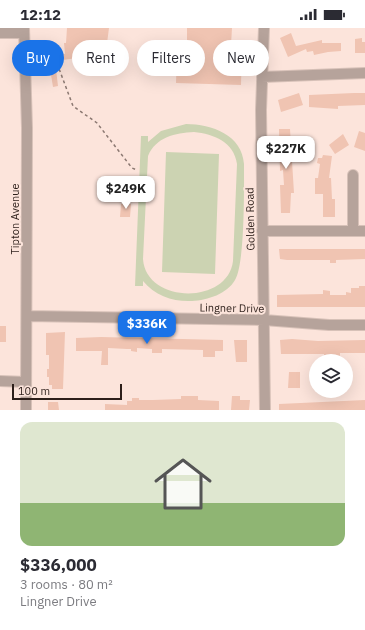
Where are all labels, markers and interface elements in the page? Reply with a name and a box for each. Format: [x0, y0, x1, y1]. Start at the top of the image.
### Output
text: 12:12 [20, 5, 61, 24]
chip: Buy [12, 40, 64, 76]
chip: Rent [72, 40, 129, 76]
chip: Filters [137, 40, 205, 76]
chip: New [213, 40, 269, 76]
pin: $227K [258, 136, 314, 170]
text: $227K [266, 140, 306, 157]
pin: $249K [98, 176, 154, 210]
text: $249K [106, 180, 146, 197]
street label: Tipton Avenue [8, 184, 22, 254]
street label: Golden Road [242, 187, 258, 251]
street label: Lingner Drive [199, 300, 265, 316]
pin: $336K [119, 311, 175, 345]
text: $336K [127, 315, 167, 332]
map controls [309, 354, 353, 398]
button: layers [309, 354, 353, 398]
scale bar [12, 382, 122, 401]
text: 100 m [18, 384, 50, 398]
icon: home [147, 448, 219, 520]
text: $336,000 [20, 554, 97, 576]
text: 3 rooms · 80 m² [20, 576, 113, 593]
text: Lingner Drive [20, 593, 97, 610]

